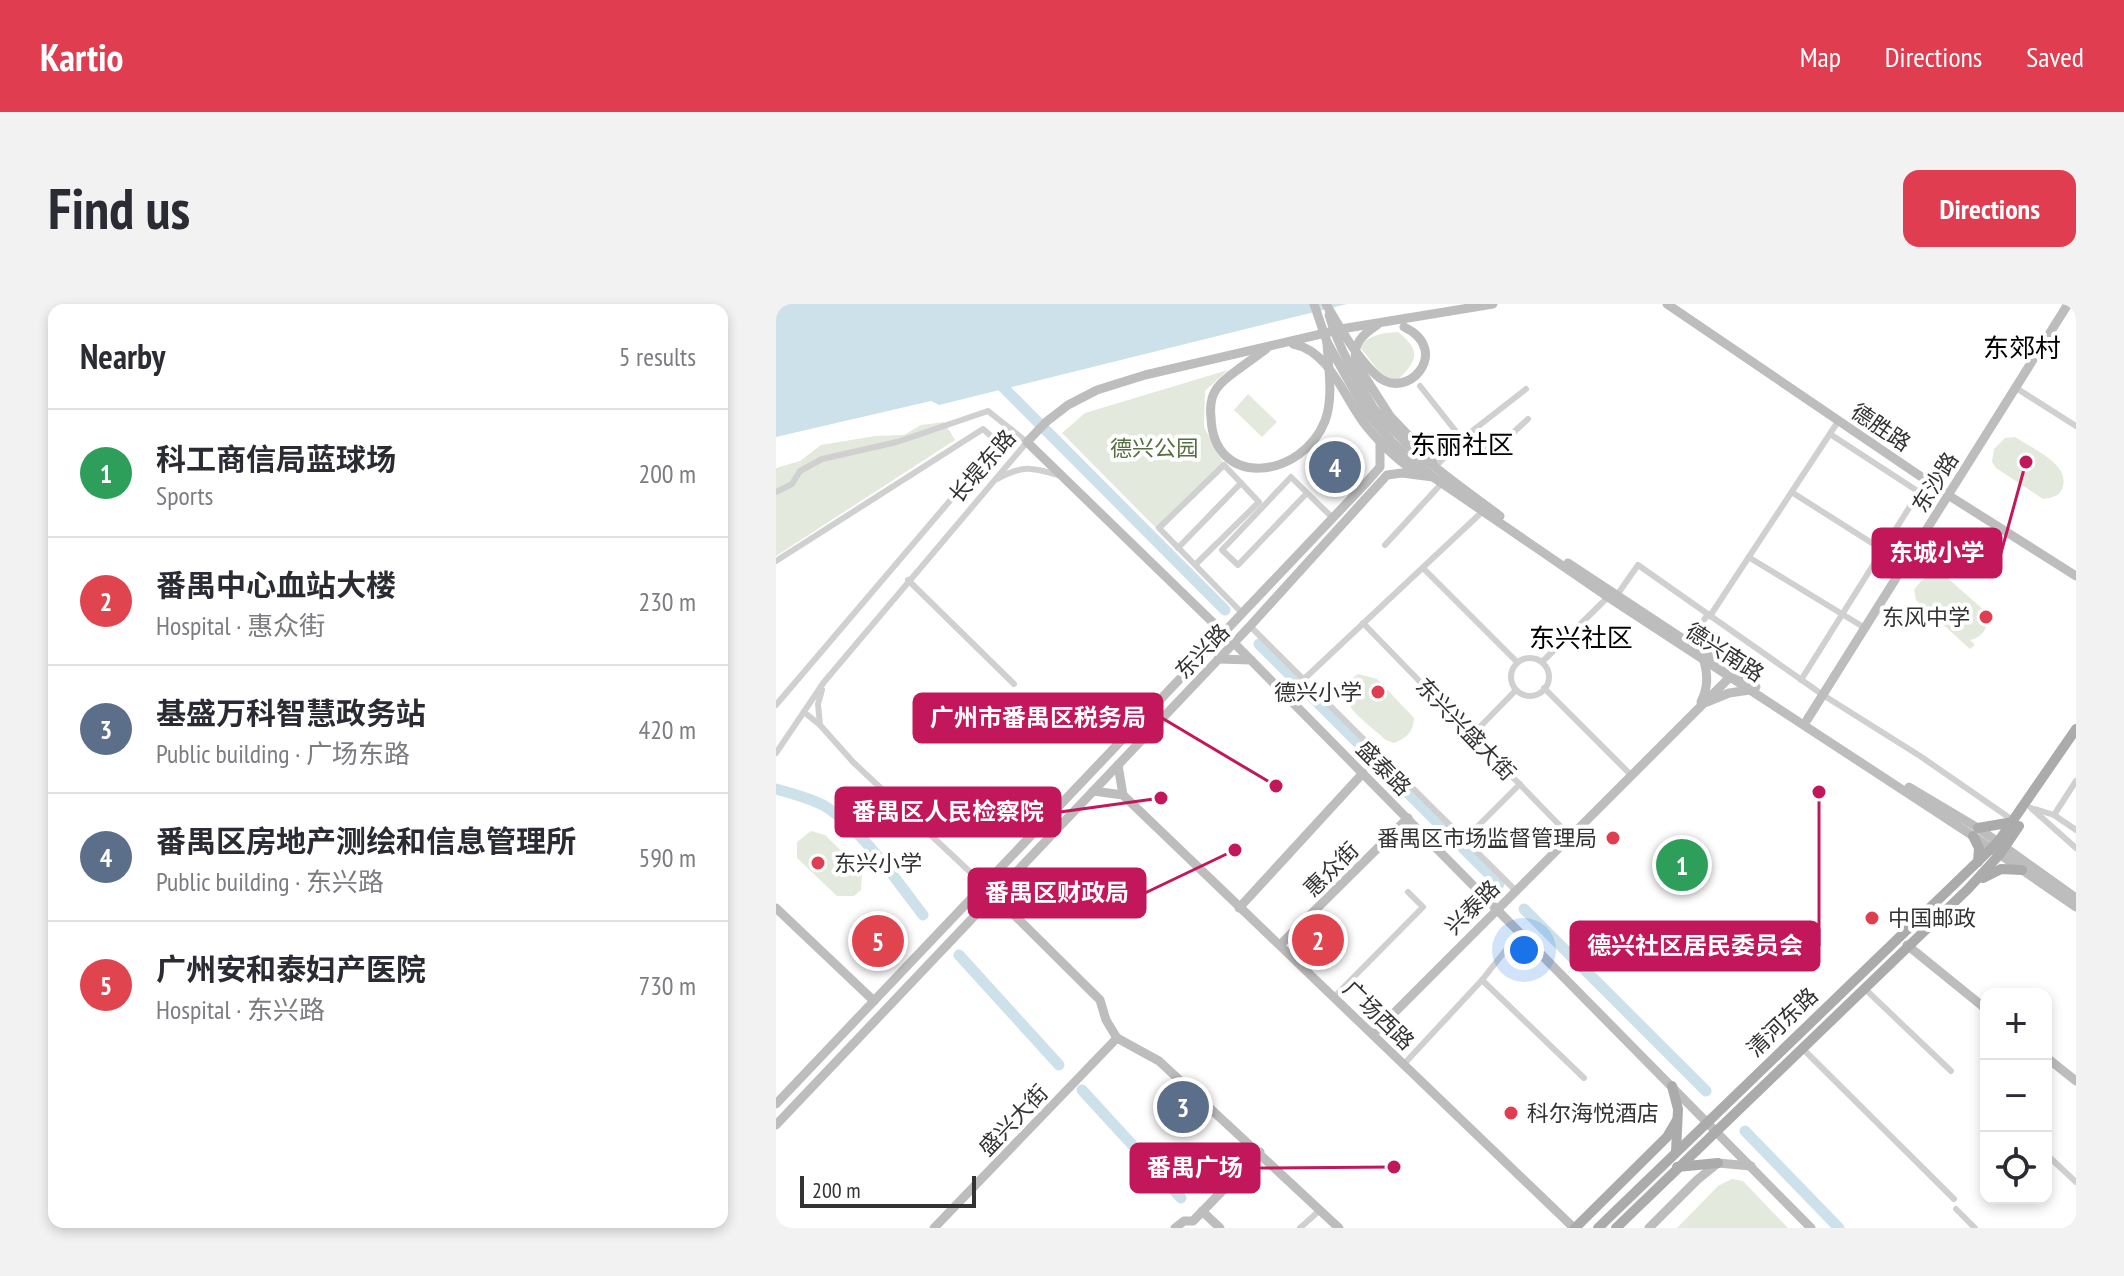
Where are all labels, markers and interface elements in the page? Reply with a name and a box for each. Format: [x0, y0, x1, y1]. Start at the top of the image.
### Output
text: Kartio [40, 32, 124, 81]
text: Map [1800, 38, 1841, 75]
text: Directions [1885, 38, 1982, 75]
text: Saved [2026, 38, 2084, 75]
button: Directions [1903, 170, 2076, 247]
text: Find us [48, 172, 190, 244]
district label: 东郊村 [1983, 331, 2061, 364]
text: Nearby [80, 334, 165, 378]
text: 5 results [619, 340, 696, 373]
street label: 德胜路 [1846, 397, 1916, 457]
street label: 长堤东路 [943, 424, 1021, 508]
district label: 东丽社区 [1410, 428, 1514, 461]
park label: 德兴公园 [1110, 434, 1198, 462]
pin: 4 [1309, 437, 1361, 497]
text: 科工商信局蓝球场 [156, 439, 396, 478]
street label: 东沙路 [1906, 447, 1964, 517]
text: 1 [100, 457, 112, 490]
text: 200 m [638, 457, 696, 490]
text: Sports [156, 479, 213, 512]
callout: 东城小学 [1873, 529, 2001, 577]
text: 东城小学 [1889, 537, 1985, 568]
text: 番禺中心血站大楼 [156, 565, 396, 604]
text: 2 [100, 585, 112, 618]
text: 230 m [638, 585, 696, 618]
place label: 东风中学 [1882, 603, 1970, 631]
marker: 东风中学 [1977, 608, 1995, 626]
text: Hospital · 惠众街 [156, 609, 325, 642]
street label: 德兴南路 [1680, 616, 1770, 688]
street label: 东兴路 [1169, 618, 1235, 684]
district label: 东兴社区 [1529, 621, 1633, 654]
street label: 东兴兴盛大街 [1410, 672, 1522, 786]
place label: 德兴小学 [1274, 678, 1362, 706]
marker: 德兴小学 [1369, 683, 1387, 701]
text: 基盛万科智慧政务站 [156, 693, 426, 732]
callout: 广州市番禺区税务局 [914, 694, 1162, 742]
text: 广州市番禺区税务局 [930, 702, 1146, 733]
text: 3 [100, 713, 112, 746]
text: 420 m [638, 713, 696, 746]
street label: 盛泰路 [1351, 735, 1417, 801]
text: Public building · 广场东路 [156, 737, 410, 770]
callout: 番禺区人民检察院 [836, 788, 1060, 836]
text: 番禺区人民检察院 [852, 796, 1044, 827]
text: 番禺区房地产测绘和信息管理所 [156, 821, 576, 860]
place label: 番禺区市场监督管理局 [1377, 824, 1597, 852]
marker: 番禺区市场监督管理局 [1604, 829, 1622, 847]
pin: 1 [1656, 835, 1708, 895]
street label: 惠众街 [1298, 836, 1364, 902]
text: 4 [100, 841, 112, 874]
text: 590 m [638, 841, 696, 874]
place label: 东兴小学 [834, 849, 922, 877]
marker: 东兴小学 [809, 854, 827, 872]
text: Public building · 东兴路 [156, 865, 384, 898]
callout: 番禺区财政局 [969, 869, 1145, 917]
street label: 兴泰路 [1439, 874, 1505, 940]
text: 番禺区财政局 [985, 877, 1129, 908]
place label: 中国邮政 [1888, 904, 1976, 932]
marker: 中国邮政 [1863, 909, 1881, 927]
pin: 2 [1292, 910, 1344, 970]
pin: 5 [852, 911, 904, 971]
callout: 德兴社区居民委员会 [1571, 922, 1819, 970]
your location [1504, 930, 1544, 970]
text: 德兴社区居民委员会 [1587, 930, 1803, 961]
text: 广州安和泰妇产医院 [156, 949, 426, 988]
text: 5 [100, 969, 112, 1002]
text: 730 m [638, 969, 696, 1002]
street label: 广场西路 [1338, 974, 1420, 1056]
street label: 清河东路 [1741, 981, 1823, 1063]
map controls [1980, 988, 2052, 1204]
button: + [1980, 988, 2052, 1060]
text: Hospital · 东兴路 [156, 993, 325, 1026]
button: − [1980, 1060, 2052, 1132]
pin: 3 [1157, 1077, 1209, 1137]
street label: 盛兴大街 [972, 1079, 1054, 1161]
place label: 科尔海悦酒店 [1527, 1099, 1659, 1127]
marker: 科尔海悦酒店 [1502, 1104, 1520, 1122]
button: locate [1980, 1132, 2052, 1204]
callout: 番禺广场 [1131, 1144, 1259, 1192]
text: 番禺广场 [1147, 1152, 1243, 1183]
scale bar [800, 1172, 976, 1208]
text: 200 m [812, 1176, 861, 1204]

